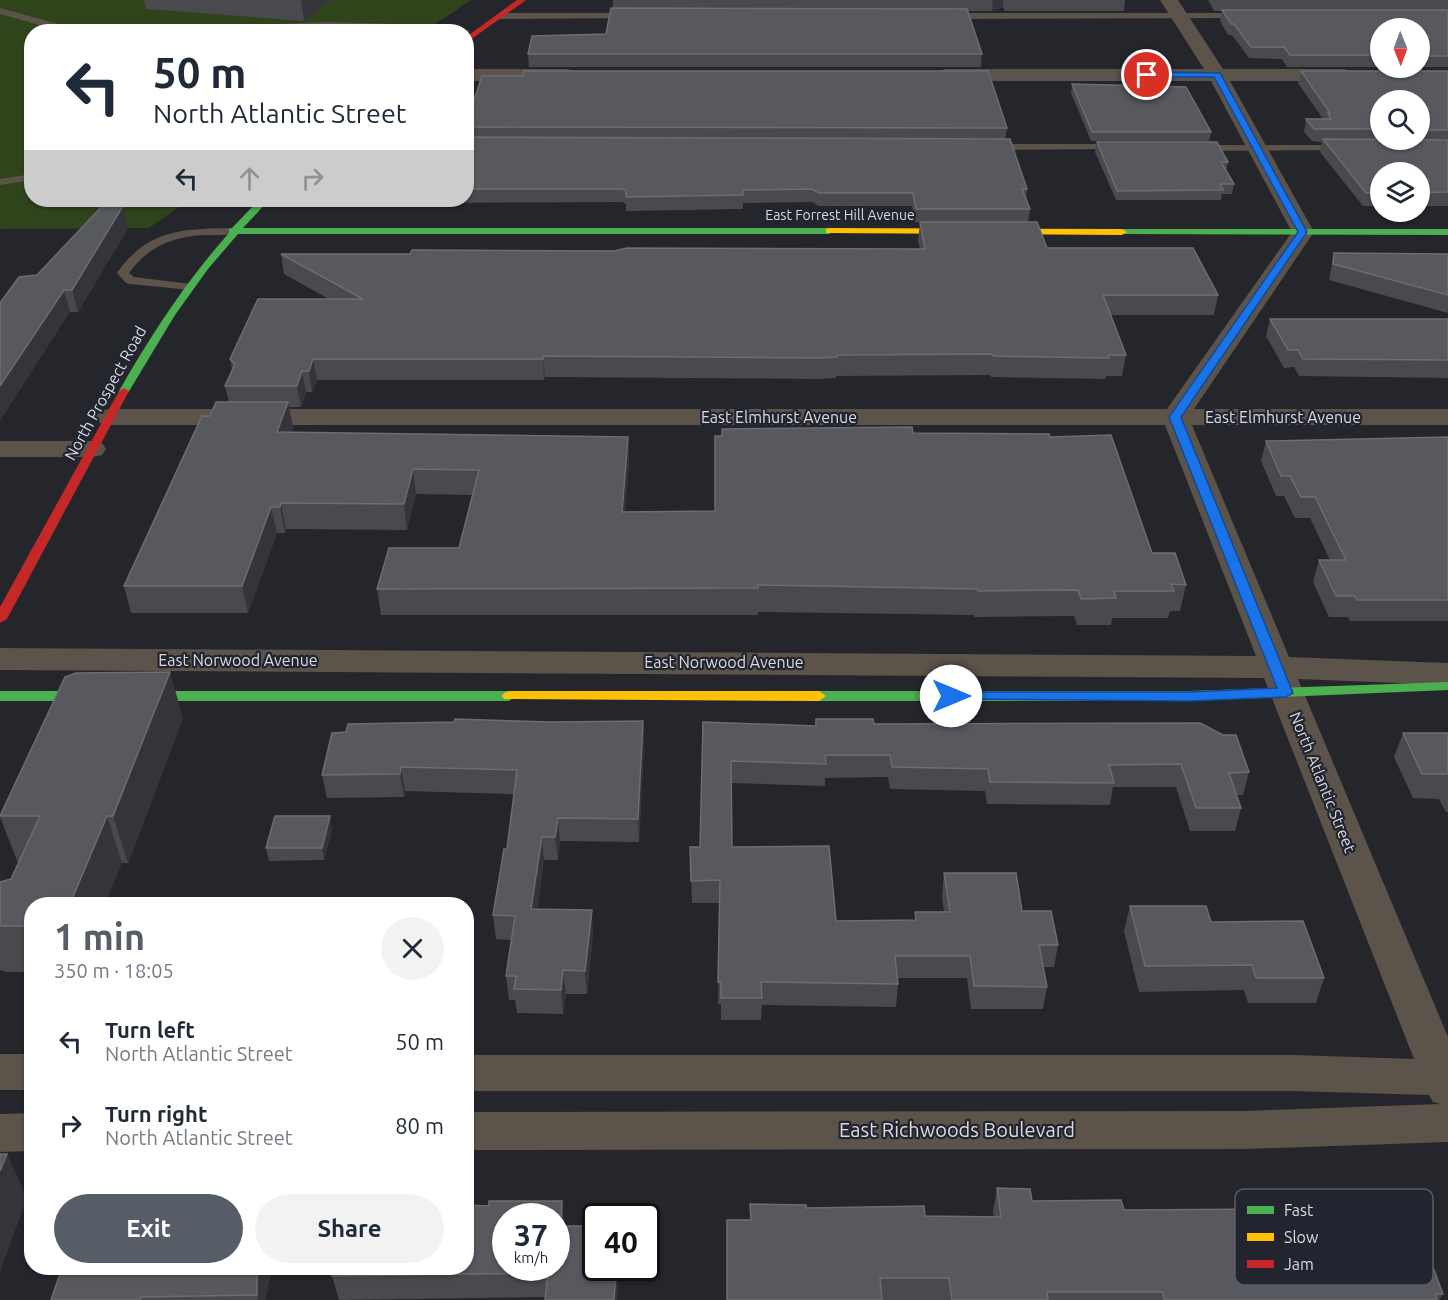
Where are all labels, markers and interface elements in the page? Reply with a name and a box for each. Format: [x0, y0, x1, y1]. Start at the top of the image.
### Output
north arrow [1370, 18, 1430, 78]
map controls [1370, 18, 1430, 222]
icon: left [54, 48, 132, 126]
text: 50 m [153, 49, 247, 96]
pin [1121, 49, 1172, 100]
icon: arrive [1130, 58, 1163, 91]
button: search [1370, 90, 1430, 150]
text: North Atlantic Street [153, 98, 406, 128]
icon: left [170, 162, 203, 195]
icon: ahead [233, 162, 266, 195]
icon: right [296, 162, 329, 195]
button: layers [1370, 162, 1430, 222]
street label: East Forrest Hill Avenue [765, 207, 915, 223]
street label: North Prospect Road [61, 323, 149, 463]
street label: East Elmhurst Avenue [701, 408, 857, 426]
street label: East Elmhurst Avenue [1205, 408, 1361, 426]
street label: East Norwood Avenue [158, 651, 318, 669]
street label: East Norwood Avenue [644, 653, 804, 671]
position arrow [919, 664, 983, 728]
street label: North Atlantic Street [1287, 709, 1360, 856]
text: 1 min [54, 916, 145, 957]
button: close [381, 917, 444, 980]
text: 350 m · 18:05 [54, 959, 174, 982]
text: Turn left [105, 1017, 195, 1042]
icon: left [54, 1025, 87, 1058]
text: 50 m [395, 1029, 444, 1054]
text: North Atlantic Street [105, 1042, 293, 1065]
text: Turn right [105, 1101, 207, 1126]
icon: right [54, 1109, 87, 1142]
text: 80 m [395, 1113, 444, 1138]
street label: East Richwoods Boulevard [839, 1118, 1075, 1141]
text: North Atlantic Street [105, 1126, 293, 1149]
legend [1235, 1189, 1433, 1285]
button: Exit [54, 1194, 243, 1263]
button: Share [255, 1194, 444, 1263]
text: Fast [1284, 1201, 1314, 1219]
speed limit sign: 40 [582, 1203, 660, 1281]
text: 37 [514, 1218, 548, 1252]
text: Slow [1284, 1228, 1319, 1246]
text: km/h [514, 1249, 548, 1266]
text: Jam [1284, 1255, 1314, 1273]

